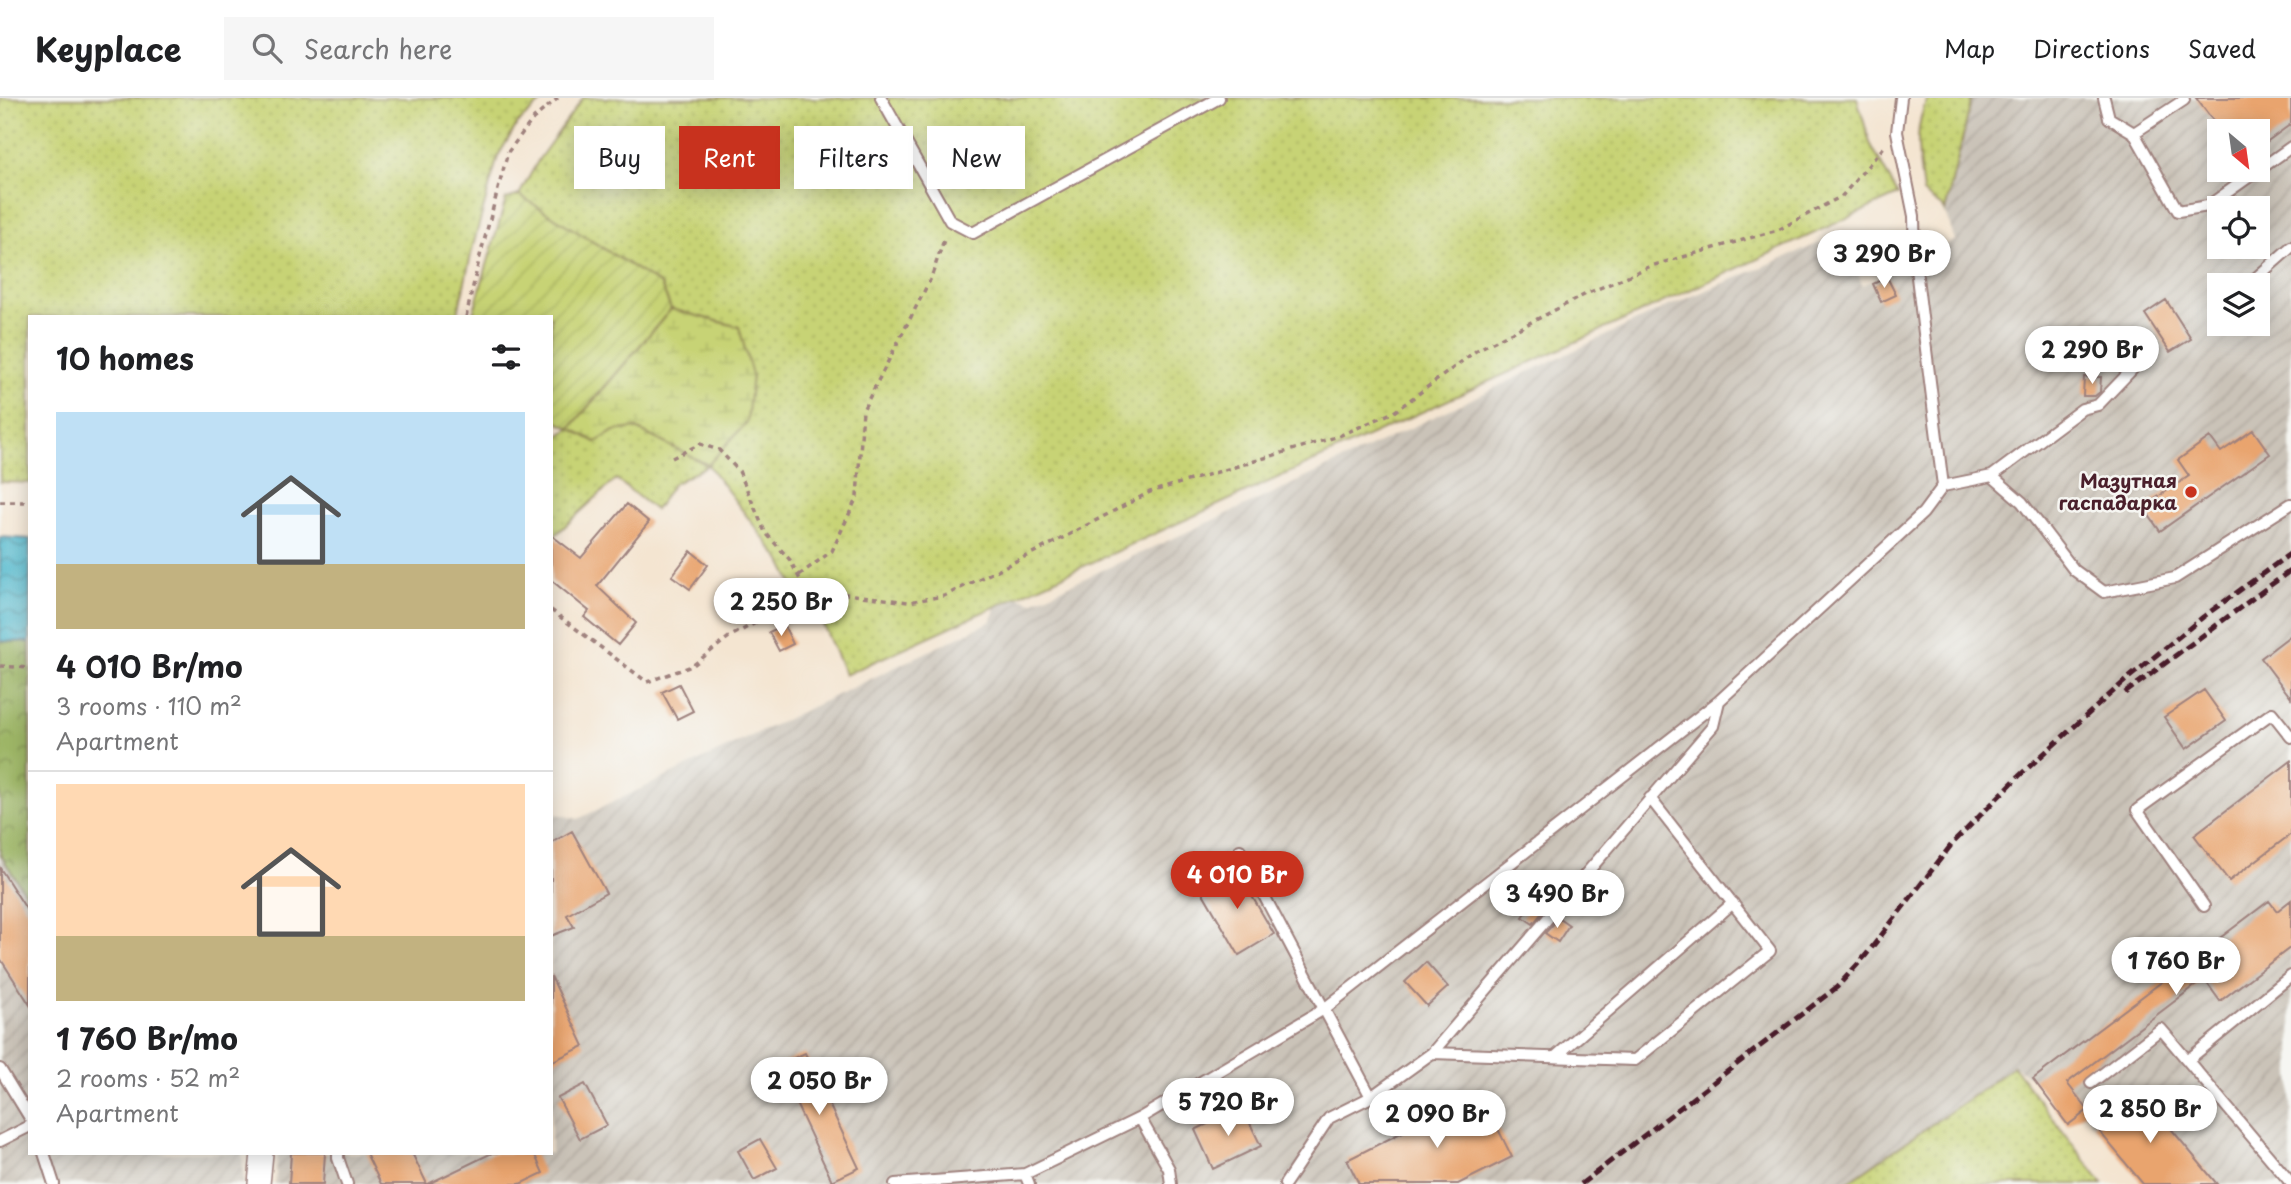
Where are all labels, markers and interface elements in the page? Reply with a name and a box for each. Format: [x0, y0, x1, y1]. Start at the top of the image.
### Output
search box [224, 17, 714, 80]
text: Keyplace [35, 23, 182, 73]
icon: search [248, 29, 286, 67]
text: Search here [304, 29, 452, 68]
text: Map [1944, 30, 1995, 66]
text: Directions [2033, 30, 2150, 66]
text: Saved [2188, 30, 2256, 66]
north arrow [2207, 119, 2270, 182]
map controls [2207, 119, 2270, 336]
chip: Buy [574, 126, 665, 189]
chip: Rent [679, 126, 780, 189]
chip: Filters [794, 126, 913, 189]
chip: New [927, 126, 1025, 189]
button: locate [2207, 196, 2270, 259]
pin: 3 290 Br [1812, 230, 1956, 290]
text: 3 290 Br [1833, 235, 1935, 270]
button: layers [2207, 273, 2270, 336]
pin: 2 290 Br [2020, 327, 2164, 386]
text: 2 290 Br [2041, 331, 2143, 366]
text: 10 homes [56, 335, 194, 380]
icon: filters [487, 338, 525, 376]
icon: home [228, 457, 354, 583]
place label: Мазутная гаспадарка [2058, 466, 2177, 516]
marker: Мазутная гаспадарка [2183, 484, 2199, 500]
pin: 2 250 Br [709, 578, 853, 638]
text: 2 250 Br [730, 583, 832, 618]
text: 4 010 Br/mo [56, 643, 243, 688]
text: 3 rooms · 110 m² [56, 688, 242, 723]
text: Apartment [56, 723, 179, 758]
icon: home [228, 829, 354, 955]
pin: 4 010 Br [1165, 852, 1309, 911]
text: 4 010 Br [1187, 856, 1287, 891]
pin: 3 490 Br [1485, 870, 1629, 930]
text: 3 490 Br [1505, 875, 1609, 910]
pin: 1 760 Br [2104, 937, 2248, 997]
text: 1 760 Br [2127, 942, 2225, 977]
text: 1 760 Br/mo [56, 1015, 238, 1060]
pin: 2 050 Br [747, 1058, 891, 1117]
text: 2 rooms · 52 m² [56, 1060, 240, 1095]
text: 2 050 Br [767, 1062, 871, 1097]
pin: 5 720 Br [1156, 1079, 1300, 1138]
text: 5 720 Br [1178, 1083, 1278, 1118]
pin: 2 850 Br [2078, 1086, 2222, 1145]
pin: 2 090 Br [1365, 1090, 1509, 1150]
text: 2 850 Br [2099, 1090, 2201, 1125]
text: Apartment [56, 1095, 179, 1130]
text: 2 090 Br [1385, 1095, 1489, 1130]

